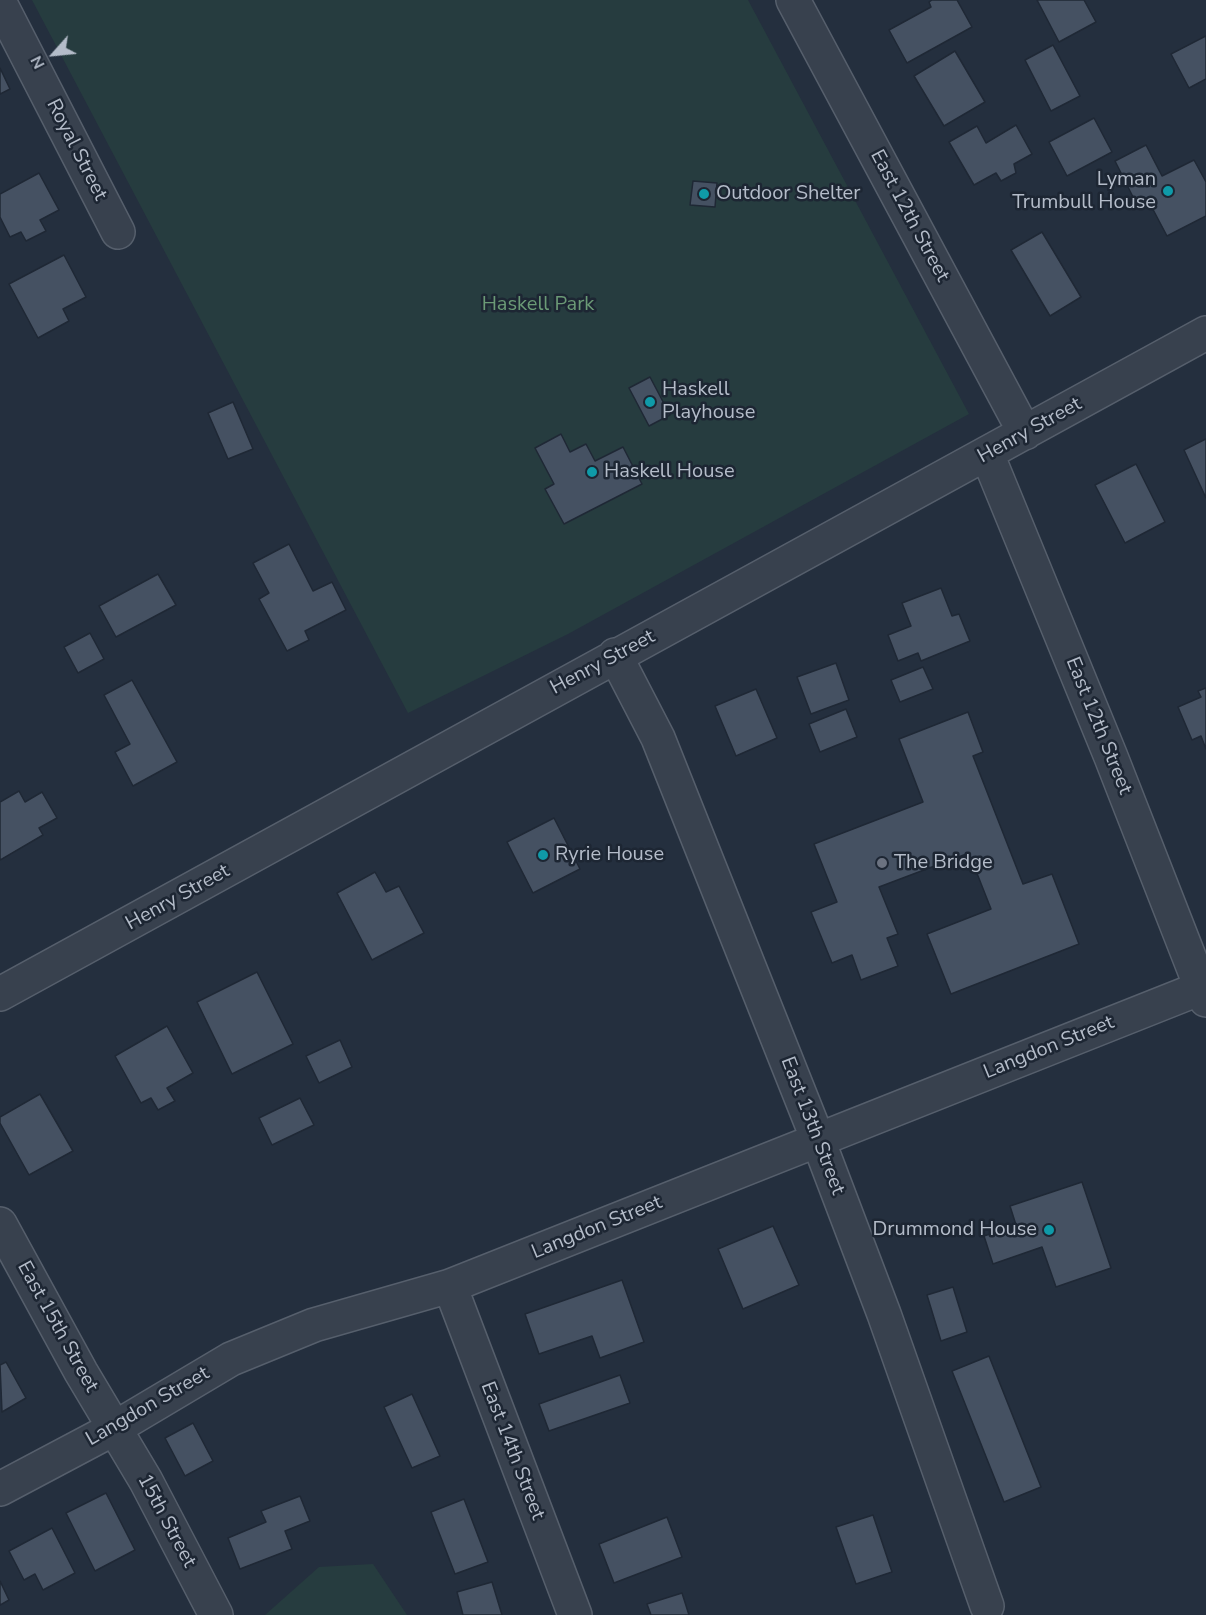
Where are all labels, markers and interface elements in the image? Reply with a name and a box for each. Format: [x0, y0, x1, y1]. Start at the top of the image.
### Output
north arrow [24, 24, 84, 84]
text: N [25, 52, 50, 72]
street label: Royal Street [40, 95, 112, 205]
street label: East 12th Street [864, 146, 954, 286]
place label: Lyman Trumbull House [1012, 168, 1156, 215]
place label: Outdoor Shelter [716, 182, 860, 206]
marker: Lyman Trumbull House [1161, 184, 1175, 198]
marker: Outdoor Shelter [697, 187, 711, 201]
park label: Haskell Park [482, 293, 594, 317]
place label: Haskell Playhouse [662, 378, 755, 425]
street label: Henry Street [974, 393, 1086, 469]
marker: Haskell Playhouse [643, 395, 657, 409]
place label: Haskell House [604, 460, 735, 484]
marker: Haskell House [585, 465, 599, 479]
street label: Henry Street [547, 625, 659, 701]
street label: East 12th Street [1060, 654, 1136, 798]
place label: Ryrie House [555, 843, 664, 867]
marker: Ryrie House [536, 848, 550, 862]
place label: The Bridge [894, 851, 993, 875]
marker: The Bridge [875, 856, 889, 870]
street label: Henry Street [122, 860, 234, 936]
street label: Langdon Street [980, 1011, 1118, 1085]
street label: East 13th Street [775, 1054, 849, 1198]
street label: Langdon Street [528, 1191, 666, 1265]
place label: Drummond House [872, 1218, 1037, 1242]
marker: Drummond House [1042, 1223, 1056, 1237]
street label: East 15th Street [11, 1257, 103, 1397]
street label: Langdon Street [82, 1362, 214, 1452]
street label: East 14th Street [475, 1379, 549, 1523]
street label: 15th Street [131, 1470, 201, 1572]

